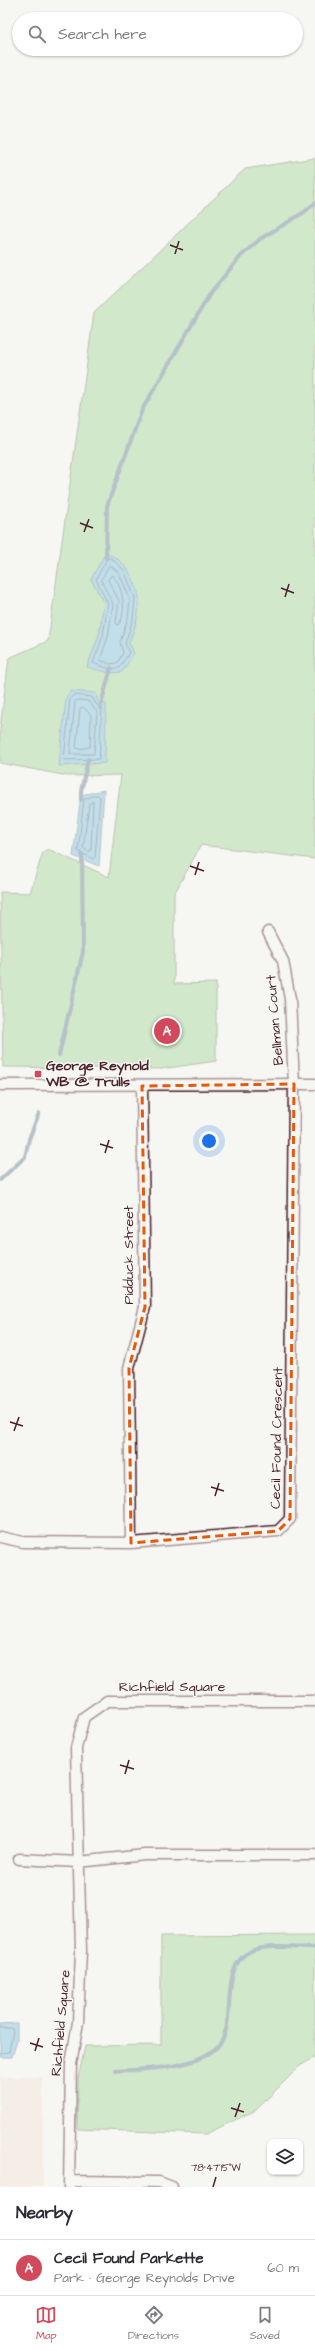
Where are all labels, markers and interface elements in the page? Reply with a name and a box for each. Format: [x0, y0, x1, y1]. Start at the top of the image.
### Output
search box [12, 12, 303, 56]
icon: search [26, 23, 48, 45]
text: Search here [58, 24, 147, 45]
street label: Bellman Court [261, 974, 289, 1066]
pin: A [154, 1016, 180, 1046]
place label: George Reynold WB @ Trulls [45, 1056, 150, 1092]
marker: George Reynold WB @ Trulls [33, 1069, 43, 1079]
your location [199, 1131, 219, 1151]
street label: Pidduck Street [119, 1205, 139, 1304]
street label: Cecil Found Crescent [266, 1366, 288, 1509]
street label: Richfield Square [119, 1677, 226, 1697]
street label: Richfield Square [46, 1969, 76, 2077]
map controls [267, 2139, 303, 2175]
button: layers [267, 2139, 303, 2175]
text: 78°47'15"W [191, 2161, 241, 2175]
text: Nearby [16, 2201, 73, 2225]
text: Cecil Found Parkette [54, 2248, 204, 2269]
text: A [25, 2259, 33, 2277]
text: 60 m [267, 2259, 299, 2277]
text: Park · George Reynolds Drive [54, 2269, 235, 2287]
tab: Map [35, 2304, 57, 2343]
tab: Directions [128, 2304, 179, 2343]
tab: Saved [250, 2304, 280, 2343]

